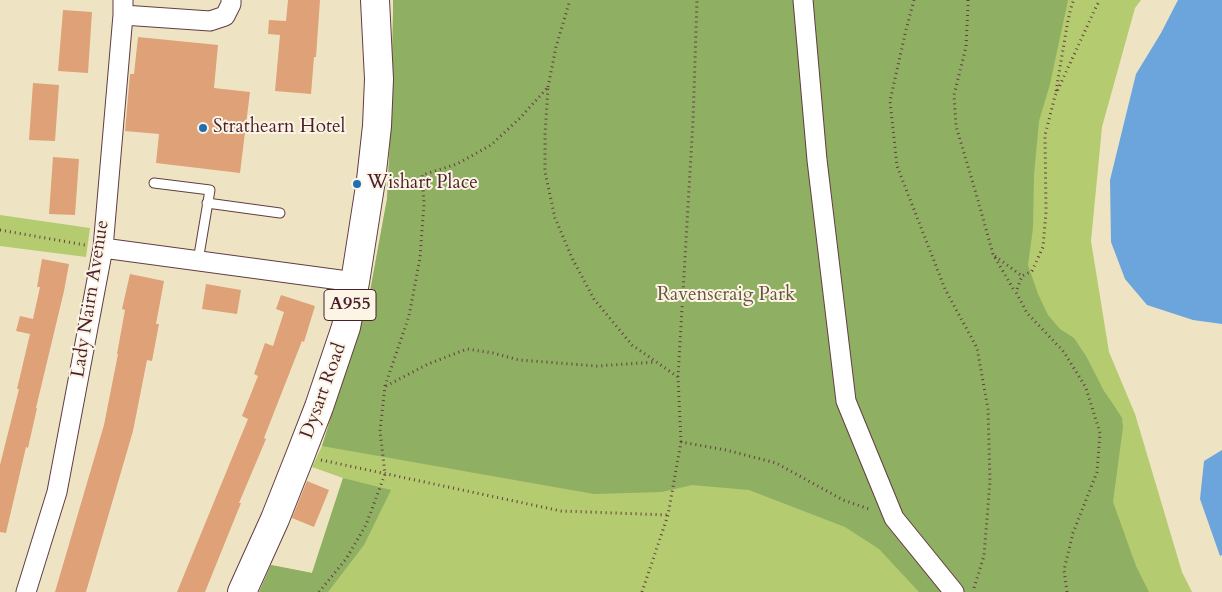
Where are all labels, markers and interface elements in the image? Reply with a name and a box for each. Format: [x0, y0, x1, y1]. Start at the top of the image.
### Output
place label: Strathearn Hotel [213, 117, 345, 139]
marker: Strathearn Hotel [197, 122, 209, 134]
place label: Wishart Place [367, 173, 478, 195]
marker: Wishart Place [351, 178, 363, 190]
street label: Lady Nairn Avenue [67, 219, 115, 379]
park label: Ravenscraig Park [657, 285, 795, 307]
road number: A955 [324, 290, 376, 320]
street label: Dysart Road [296, 340, 352, 442]

